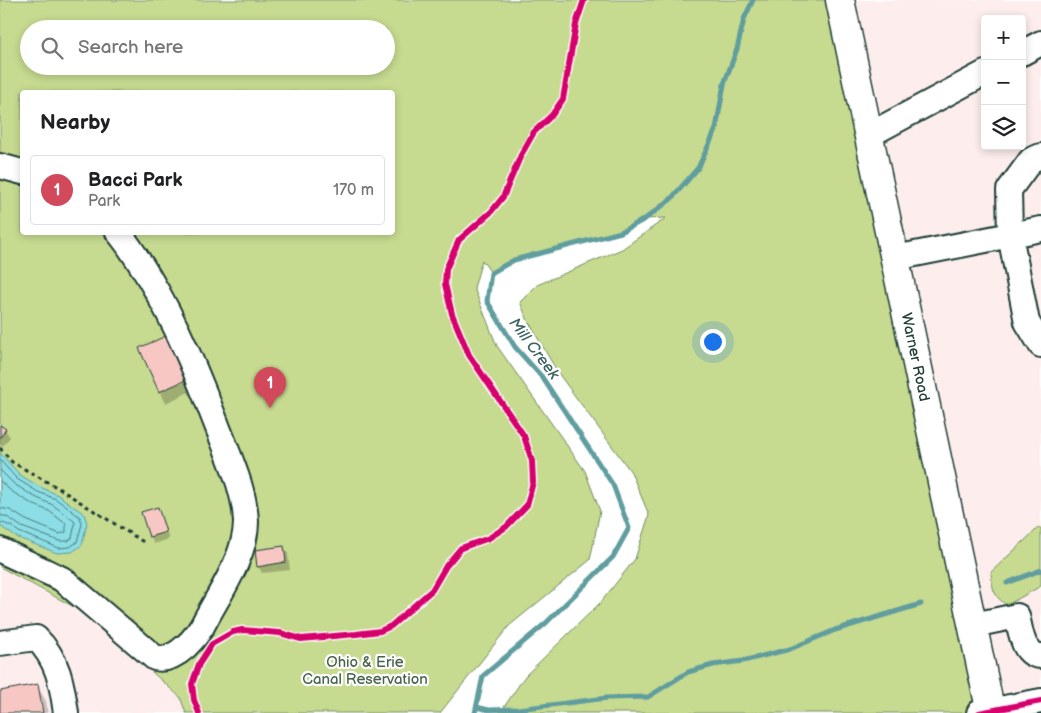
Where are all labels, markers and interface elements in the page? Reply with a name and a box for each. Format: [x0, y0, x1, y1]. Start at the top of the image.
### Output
map controls [981, 15, 1026, 150]
button: + [981, 15, 1026, 60]
search box [20, 20, 395, 75]
icon: search [38, 34, 66, 62]
text: Search here [78, 36, 183, 59]
button: − [981, 60, 1026, 105]
button: layers [981, 105, 1026, 150]
text: Nearby [40, 110, 110, 135]
text: Bacci Park [88, 169, 182, 192]
text: 1 [54, 181, 60, 200]
text: 170 m [333, 181, 374, 200]
text: Park [88, 192, 120, 211]
street label: Warner Road [897, 311, 934, 403]
water label: Mill Creek [504, 314, 564, 384]
your location [700, 329, 726, 355]
pin: 1 [254, 367, 286, 408]
park label: Ohio & Erie Canal Reservation [302, 653, 428, 689]

